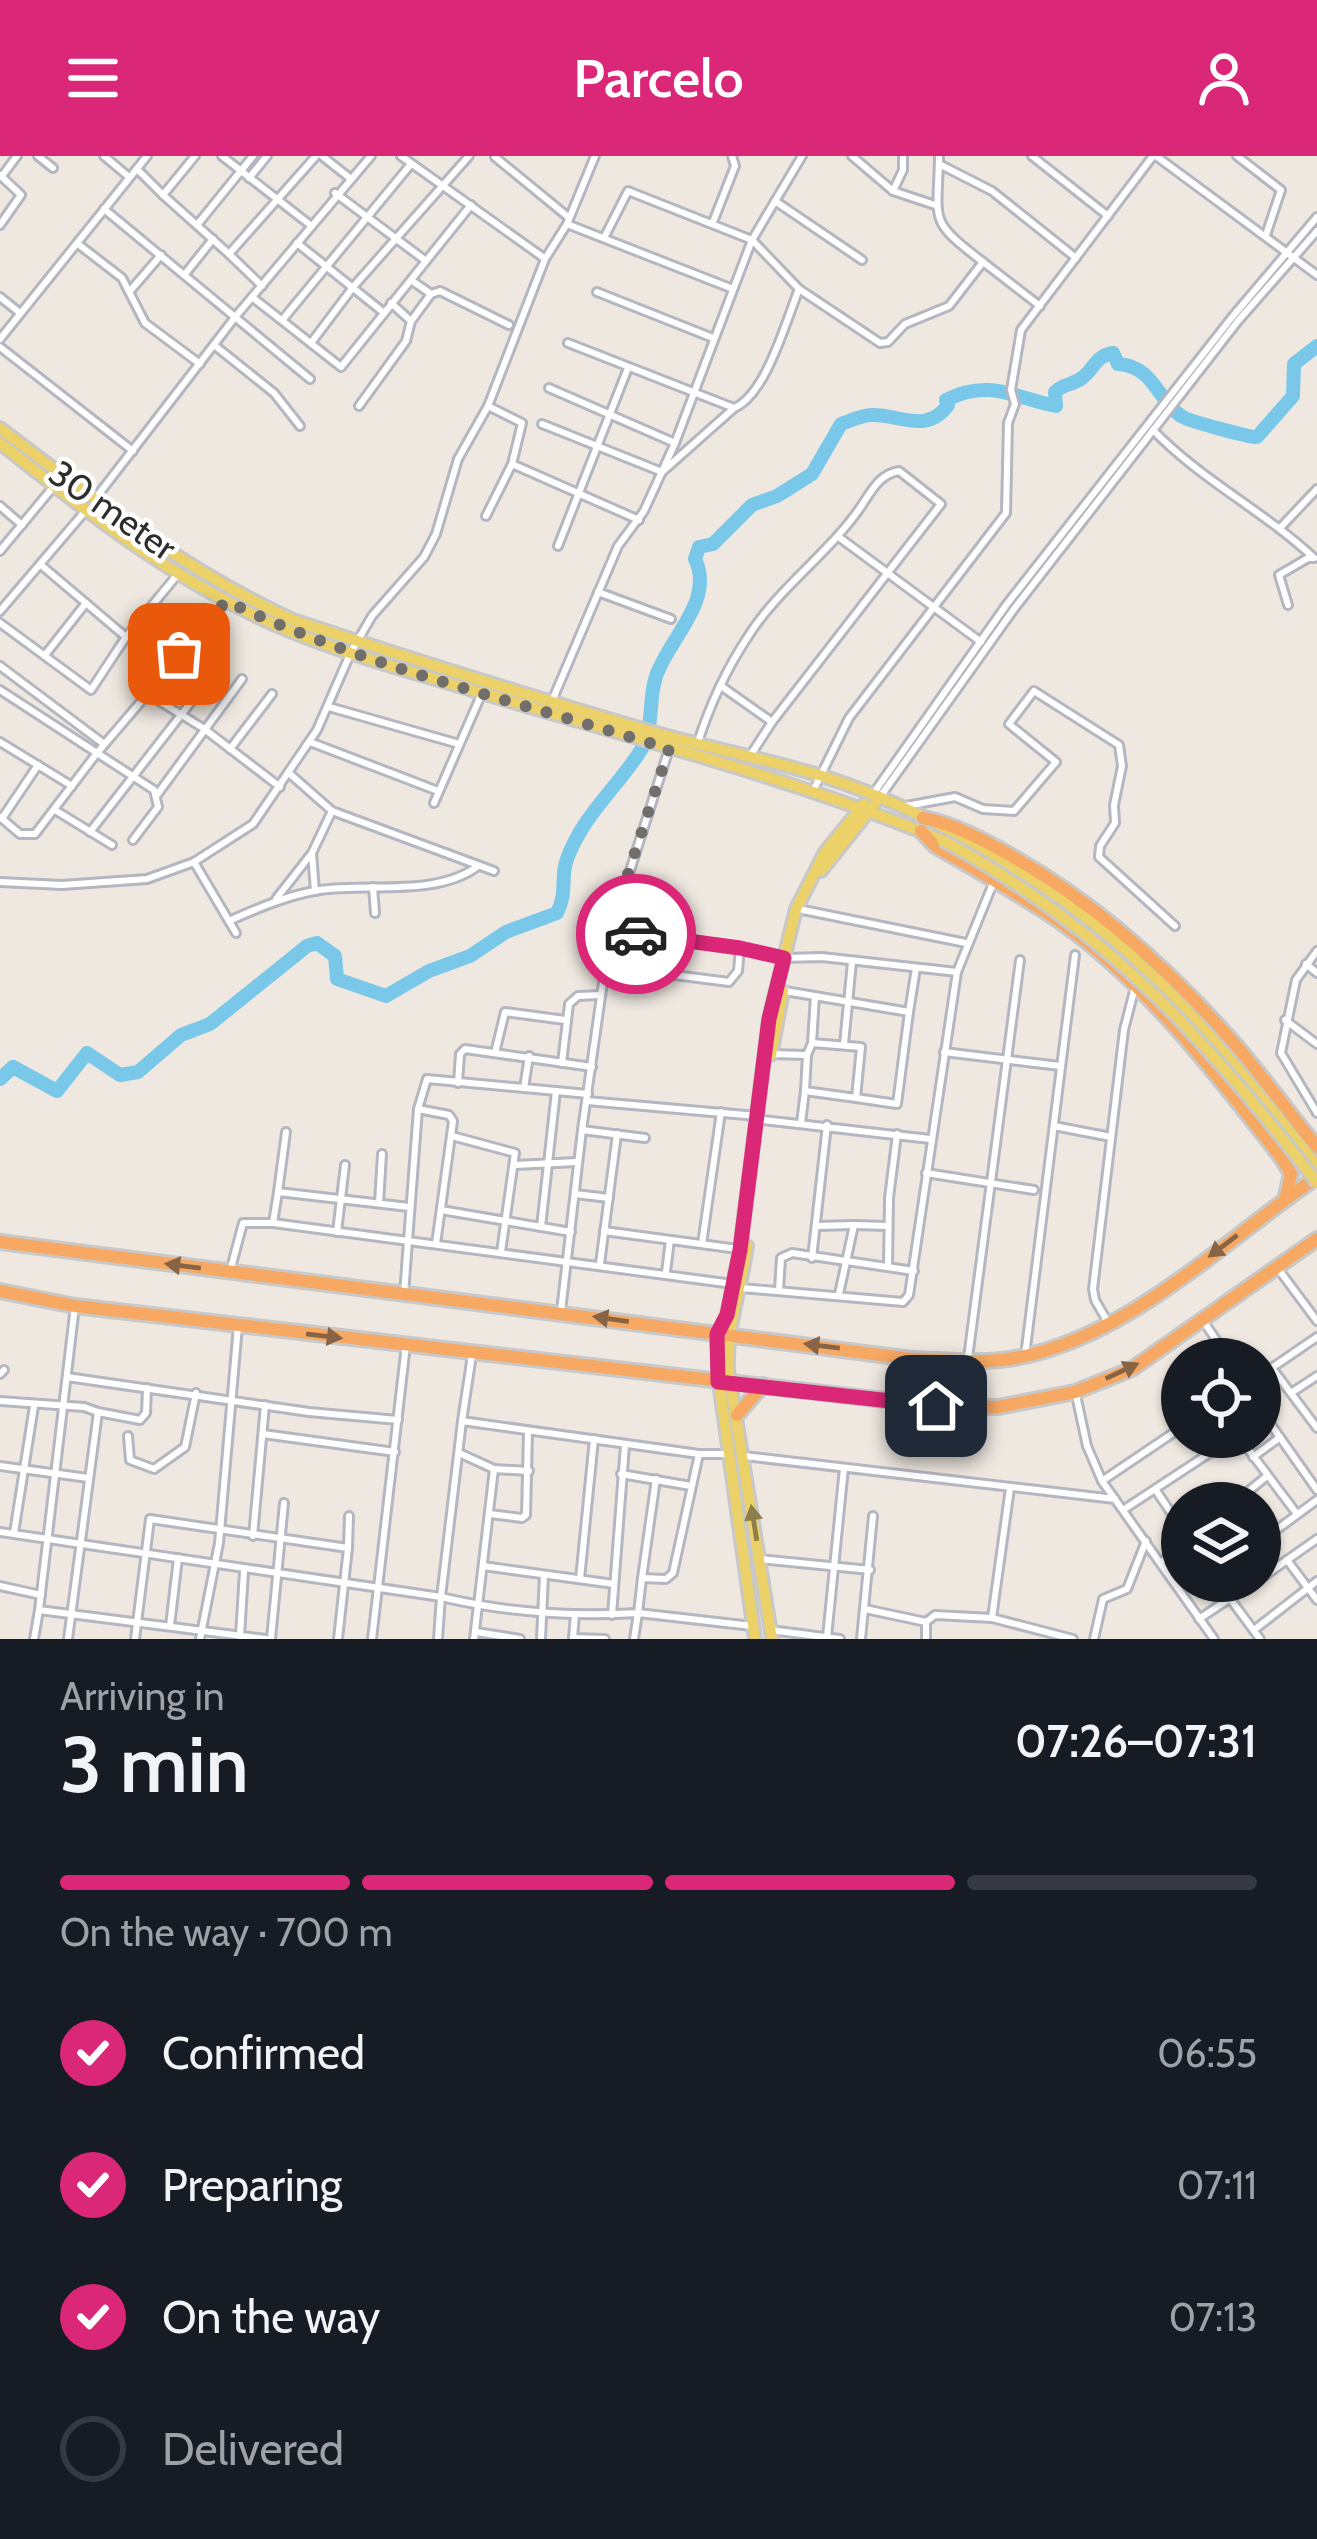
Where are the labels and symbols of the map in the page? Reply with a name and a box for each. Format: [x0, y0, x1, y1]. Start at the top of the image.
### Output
street label: 30 meter [41, 451, 185, 570]
pin [128, 603, 230, 705]
courier [576, 874, 696, 994]
one-way arrow [1207, 1234, 1239, 1258]
one-way arrow [163, 1256, 201, 1275]
one-way arrow [592, 1309, 630, 1328]
one-way arrow [306, 1326, 343, 1345]
one-way arrow [803, 1336, 841, 1355]
pin [885, 1355, 987, 1457]
one-way arrow [1105, 1361, 1140, 1381]
one-way arrow [745, 1504, 763, 1542]

